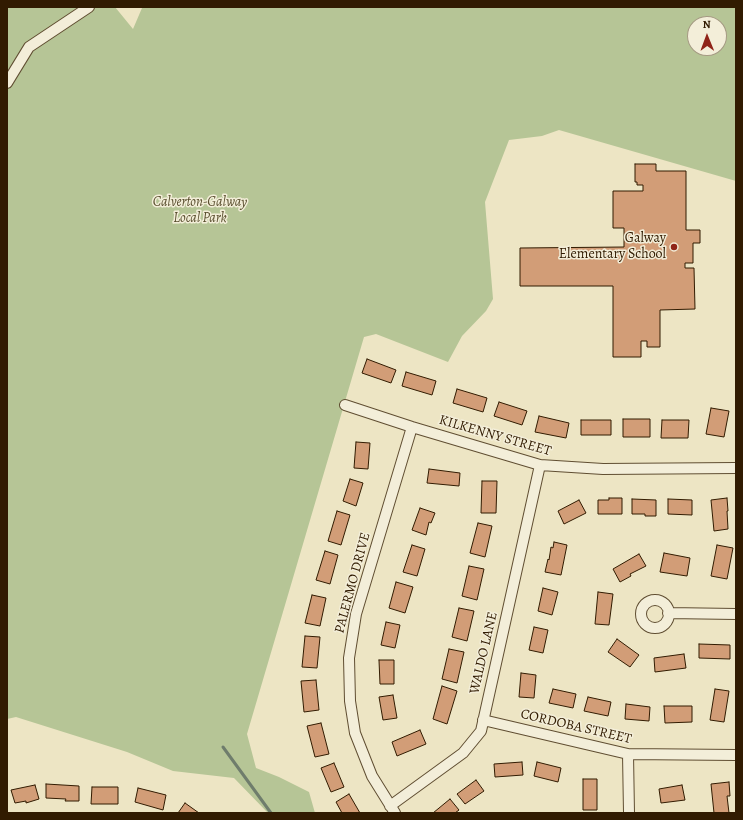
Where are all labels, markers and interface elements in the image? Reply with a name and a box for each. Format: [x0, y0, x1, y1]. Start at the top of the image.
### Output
north arrow [687, 16, 727, 56]
text: N [703, 17, 711, 32]
park label: Calverton-Galway Local Park [153, 195, 247, 228]
place label: Galway Elementary School [559, 231, 666, 264]
marker: Galway Elementary School [669, 242, 679, 252]
street label: KILKENNY STREET [437, 412, 553, 460]
street label: PALERMO DRIVE [331, 531, 375, 635]
street label: WALDO LANE [466, 610, 502, 696]
street label: CORDOBA STREET [519, 706, 633, 748]

